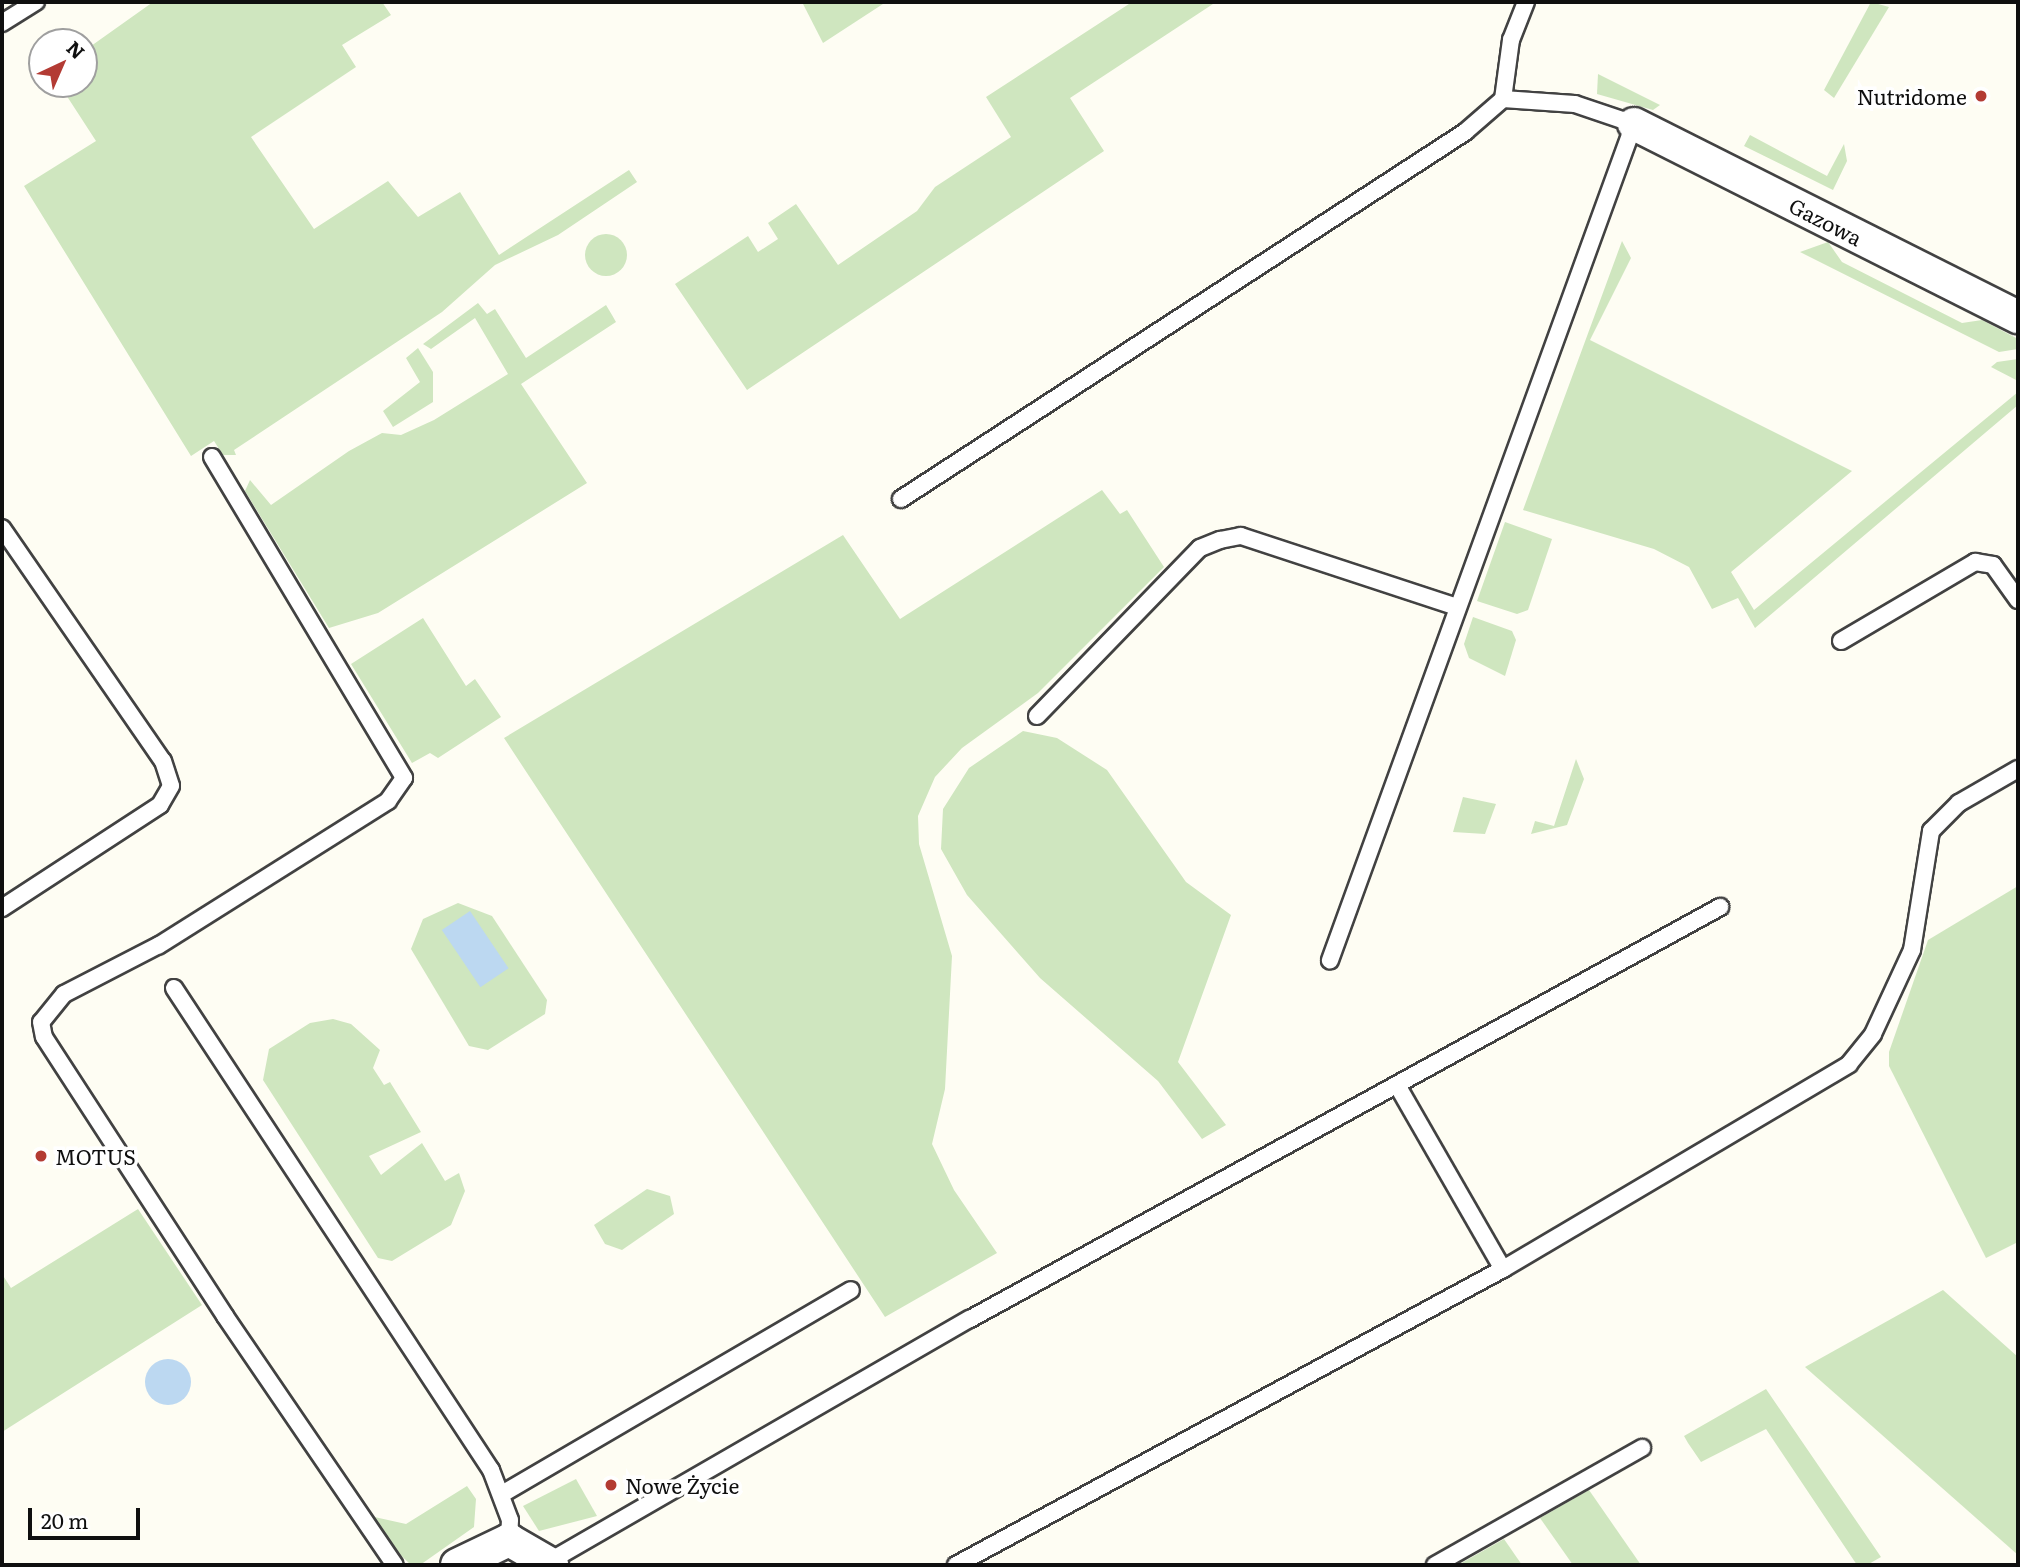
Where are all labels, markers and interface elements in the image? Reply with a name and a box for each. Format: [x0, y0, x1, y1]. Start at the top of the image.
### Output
north arrow [28, 28, 98, 98]
text: N [61, 34, 92, 65]
place label: Nutridome [1857, 83, 1967, 109]
marker: Nutridome [1973, 88, 1989, 104]
street label: Gazowa [1785, 192, 1867, 250]
place label: MOTUS [55, 1143, 136, 1169]
marker: MOTUS [33, 1148, 49, 1164]
place label: Nowe Życie [625, 1472, 739, 1498]
marker: Nowe Życie [603, 1477, 619, 1493]
scale bar [32, 1494, 144, 1538]
text: 20 m [41, 1504, 88, 1535]

